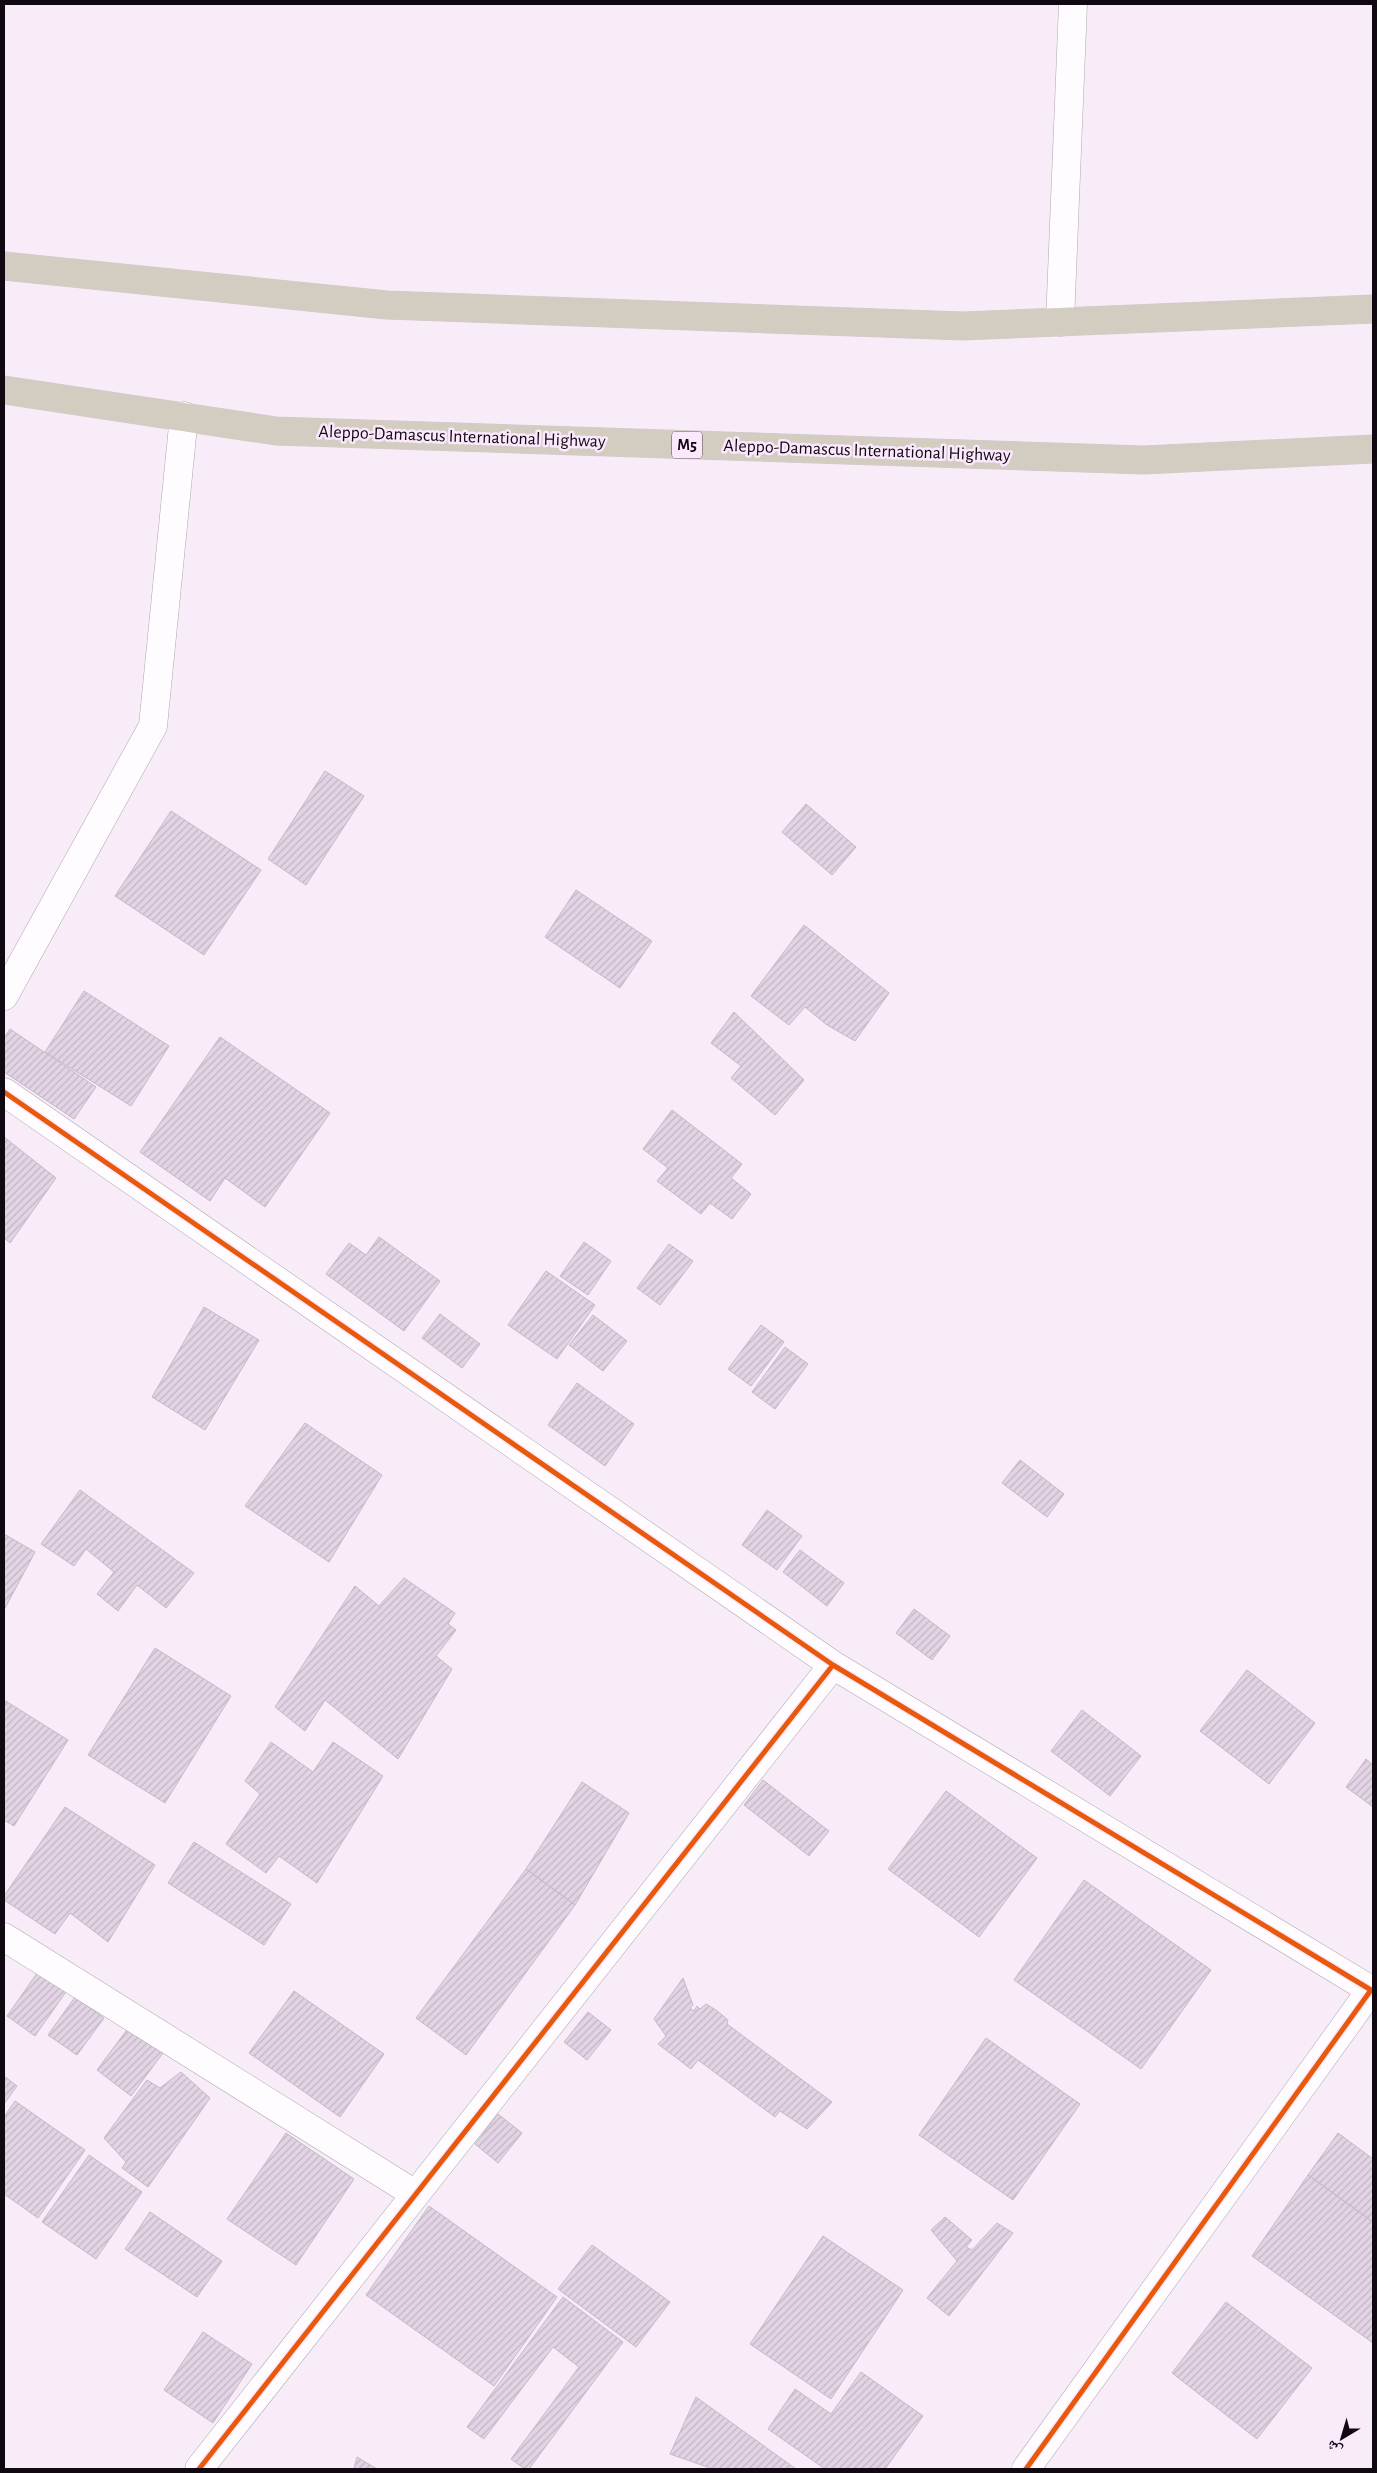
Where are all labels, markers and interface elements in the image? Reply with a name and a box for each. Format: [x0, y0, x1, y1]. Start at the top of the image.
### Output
street label: Aleppo-Damascus International Highway [318, 423, 606, 451]
road number: M5 [672, 432, 702, 458]
street label: Aleppo-Damascus International Highway [723, 437, 1011, 465]
north arrow [1317, 2413, 1367, 2463]
text: ش [1324, 2436, 1345, 2458]

